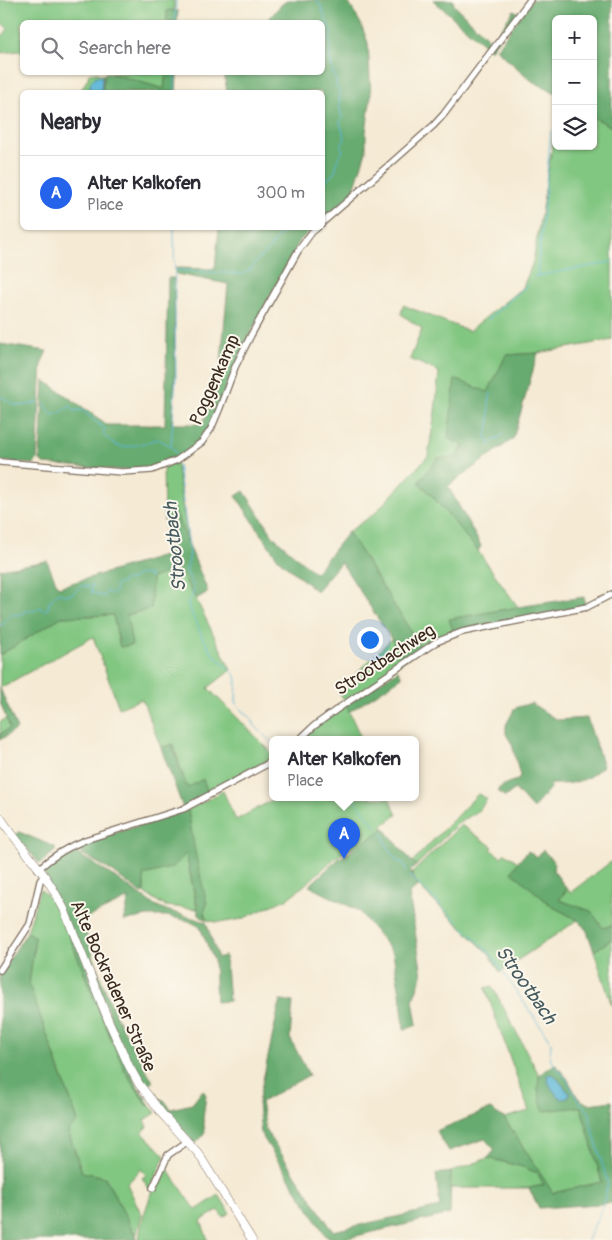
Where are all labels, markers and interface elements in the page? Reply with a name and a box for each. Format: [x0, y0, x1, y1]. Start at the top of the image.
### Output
map controls [552, 15, 597, 150]
button: + [552, 15, 597, 60]
search box [20, 20, 325, 75]
icon: search [38, 34, 66, 62]
text: Search here [78, 36, 171, 60]
button: − [552, 60, 597, 105]
button: layers [552, 105, 597, 150]
text: Nearby [40, 109, 101, 136]
text: Alter Kalkofen [87, 171, 201, 195]
text: A [51, 183, 61, 203]
text: 300 m [257, 183, 305, 203]
text: Place [87, 195, 123, 215]
street label: Poggenkamp [185, 331, 245, 429]
water label: Strootbach [158, 500, 192, 593]
street label: Strootbachweg [330, 619, 440, 701]
your location [357, 627, 383, 653]
popup [269, 736, 419, 801]
text: Alter Kalkofen [287, 747, 401, 771]
text: Place [287, 771, 323, 791]
pin: A [328, 818, 360, 859]
street label: Alte Bockradener Straße [65, 897, 161, 1075]
water label: Strootbach [490, 941, 562, 1030]

